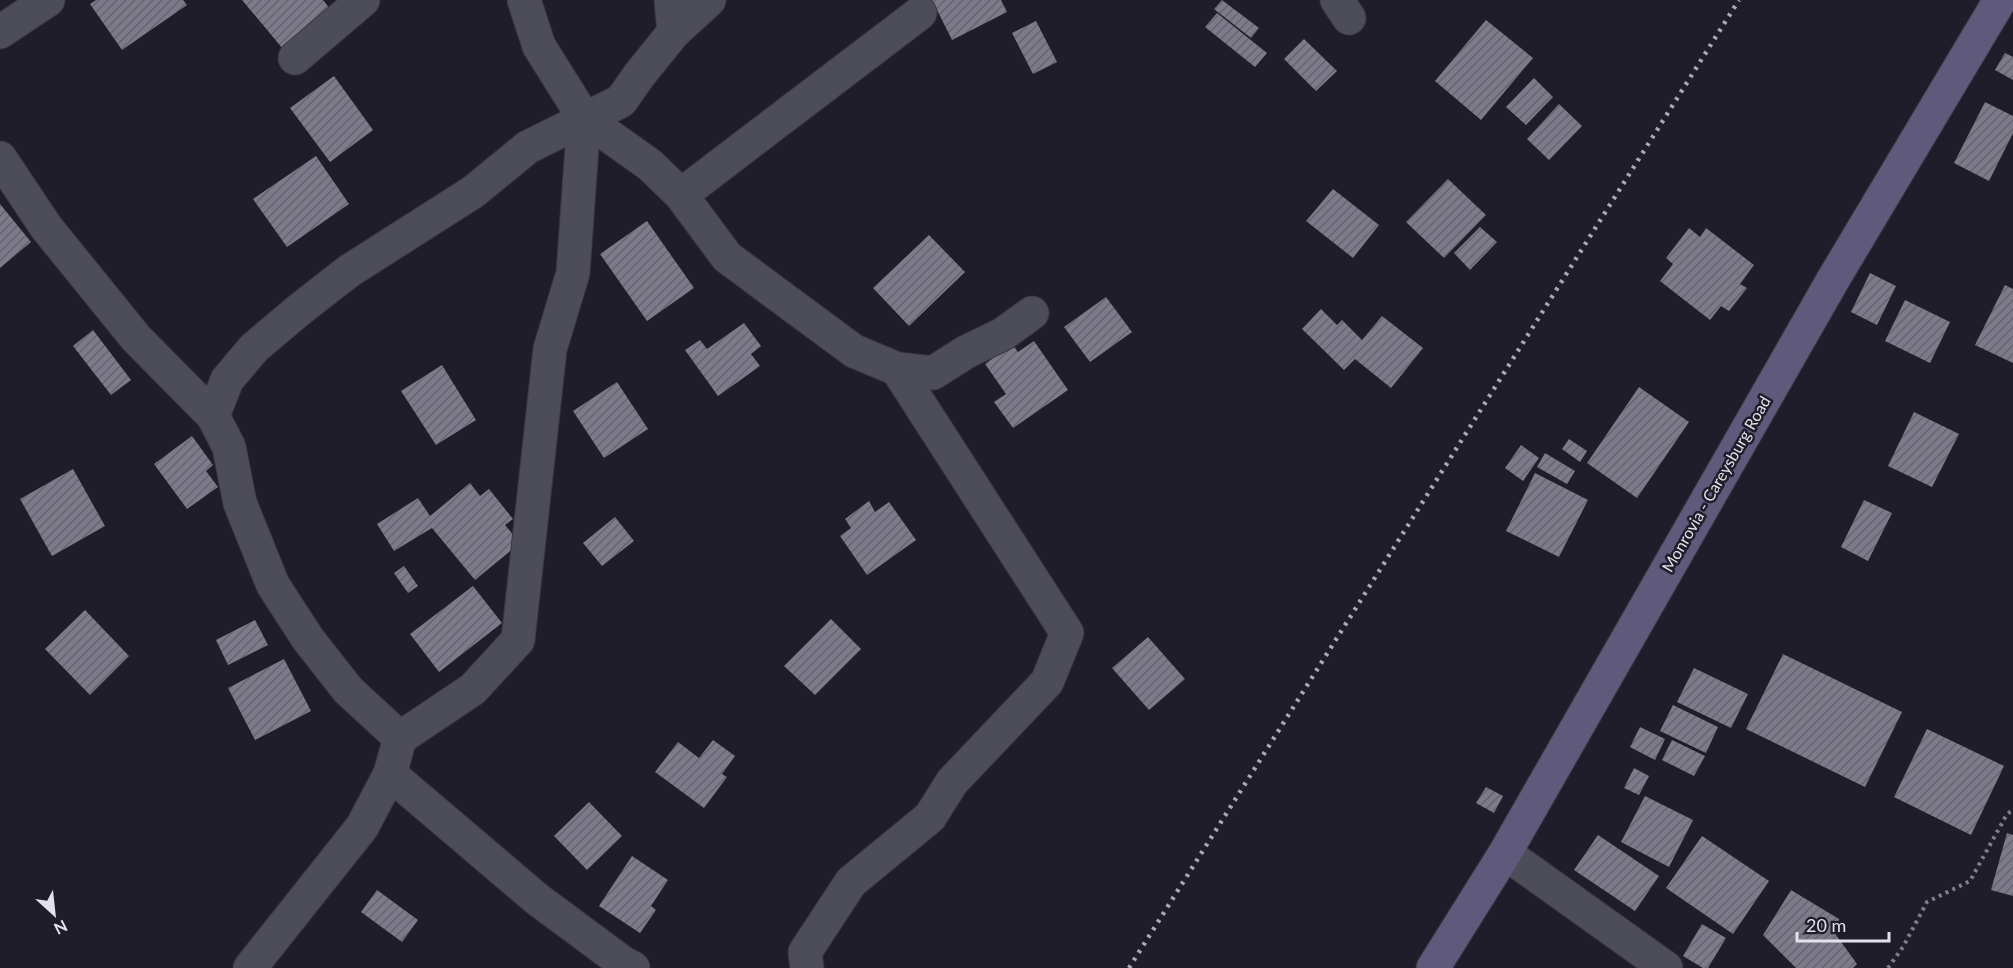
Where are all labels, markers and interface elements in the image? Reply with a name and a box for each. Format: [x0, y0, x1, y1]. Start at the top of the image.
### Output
street label: Monrovia - Careysburg Road [1657, 392, 1774, 575]
north arrow [24, 884, 84, 944]
scale bar [1797, 905, 1888, 943]
text: 20 m [1806, 914, 1846, 936]
text: N [51, 917, 71, 939]

